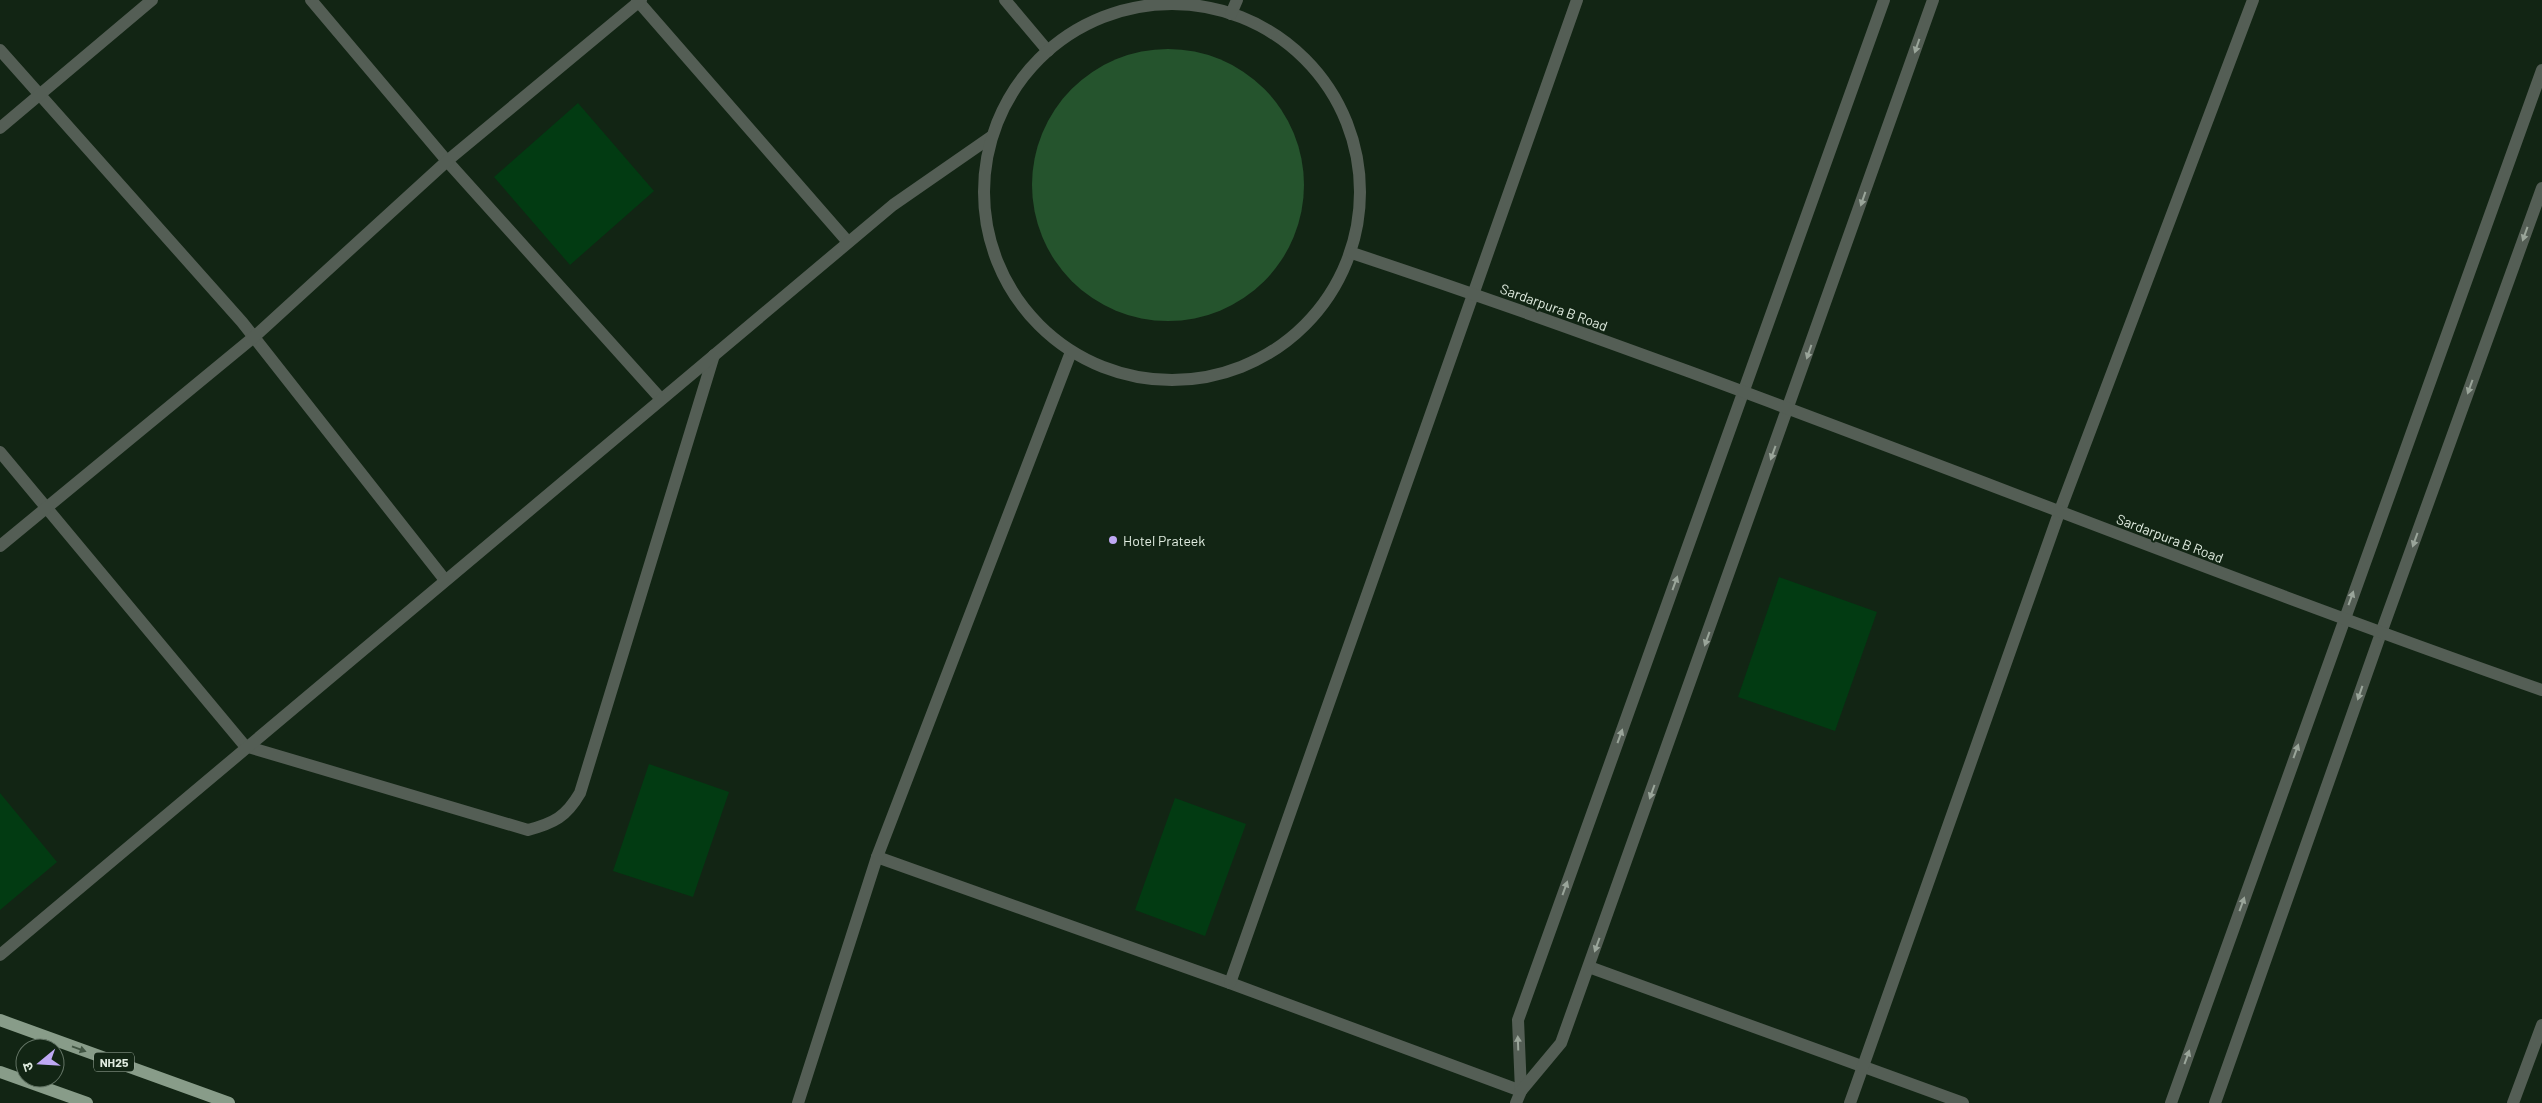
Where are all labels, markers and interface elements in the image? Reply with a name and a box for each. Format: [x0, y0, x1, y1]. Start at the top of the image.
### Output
one-way arrow [1913, 39, 1921, 54]
one-way arrow [1859, 192, 1867, 207]
one-way arrow [2521, 227, 2529, 242]
street label: Sardarpura B Road [1498, 280, 1610, 334]
one-way arrow [1805, 345, 1812, 360]
one-way arrow [2466, 380, 2474, 395]
one-way arrow [1769, 446, 1777, 461]
street label: Sardarpura B Road [2114, 510, 2226, 566]
place label: Hotel Prateek [1123, 532, 1205, 549]
one-way arrow [2411, 532, 2418, 547]
marker: Hotel Prateek [1107, 534, 1119, 546]
one-way arrow [1671, 575, 1679, 590]
one-way arrow [2347, 590, 2355, 605]
one-way arrow [1702, 632, 1710, 647]
one-way arrow [2356, 685, 2363, 700]
one-way arrow [1617, 728, 1624, 743]
one-way arrow [2292, 743, 2300, 758]
one-way arrow [1648, 785, 1655, 800]
one-way arrow [1562, 881, 1569, 896]
one-way arrow [2238, 896, 2246, 911]
one-way arrow [1593, 938, 1600, 953]
one-way arrow [1514, 1034, 1522, 1050]
north arrow [15, 1038, 65, 1088]
one-way arrow [72, 1045, 87, 1053]
one-way arrow [2183, 1049, 2191, 1064]
road number: NH25 [94, 1052, 134, 1072]
text: उ [18, 1060, 37, 1074]

